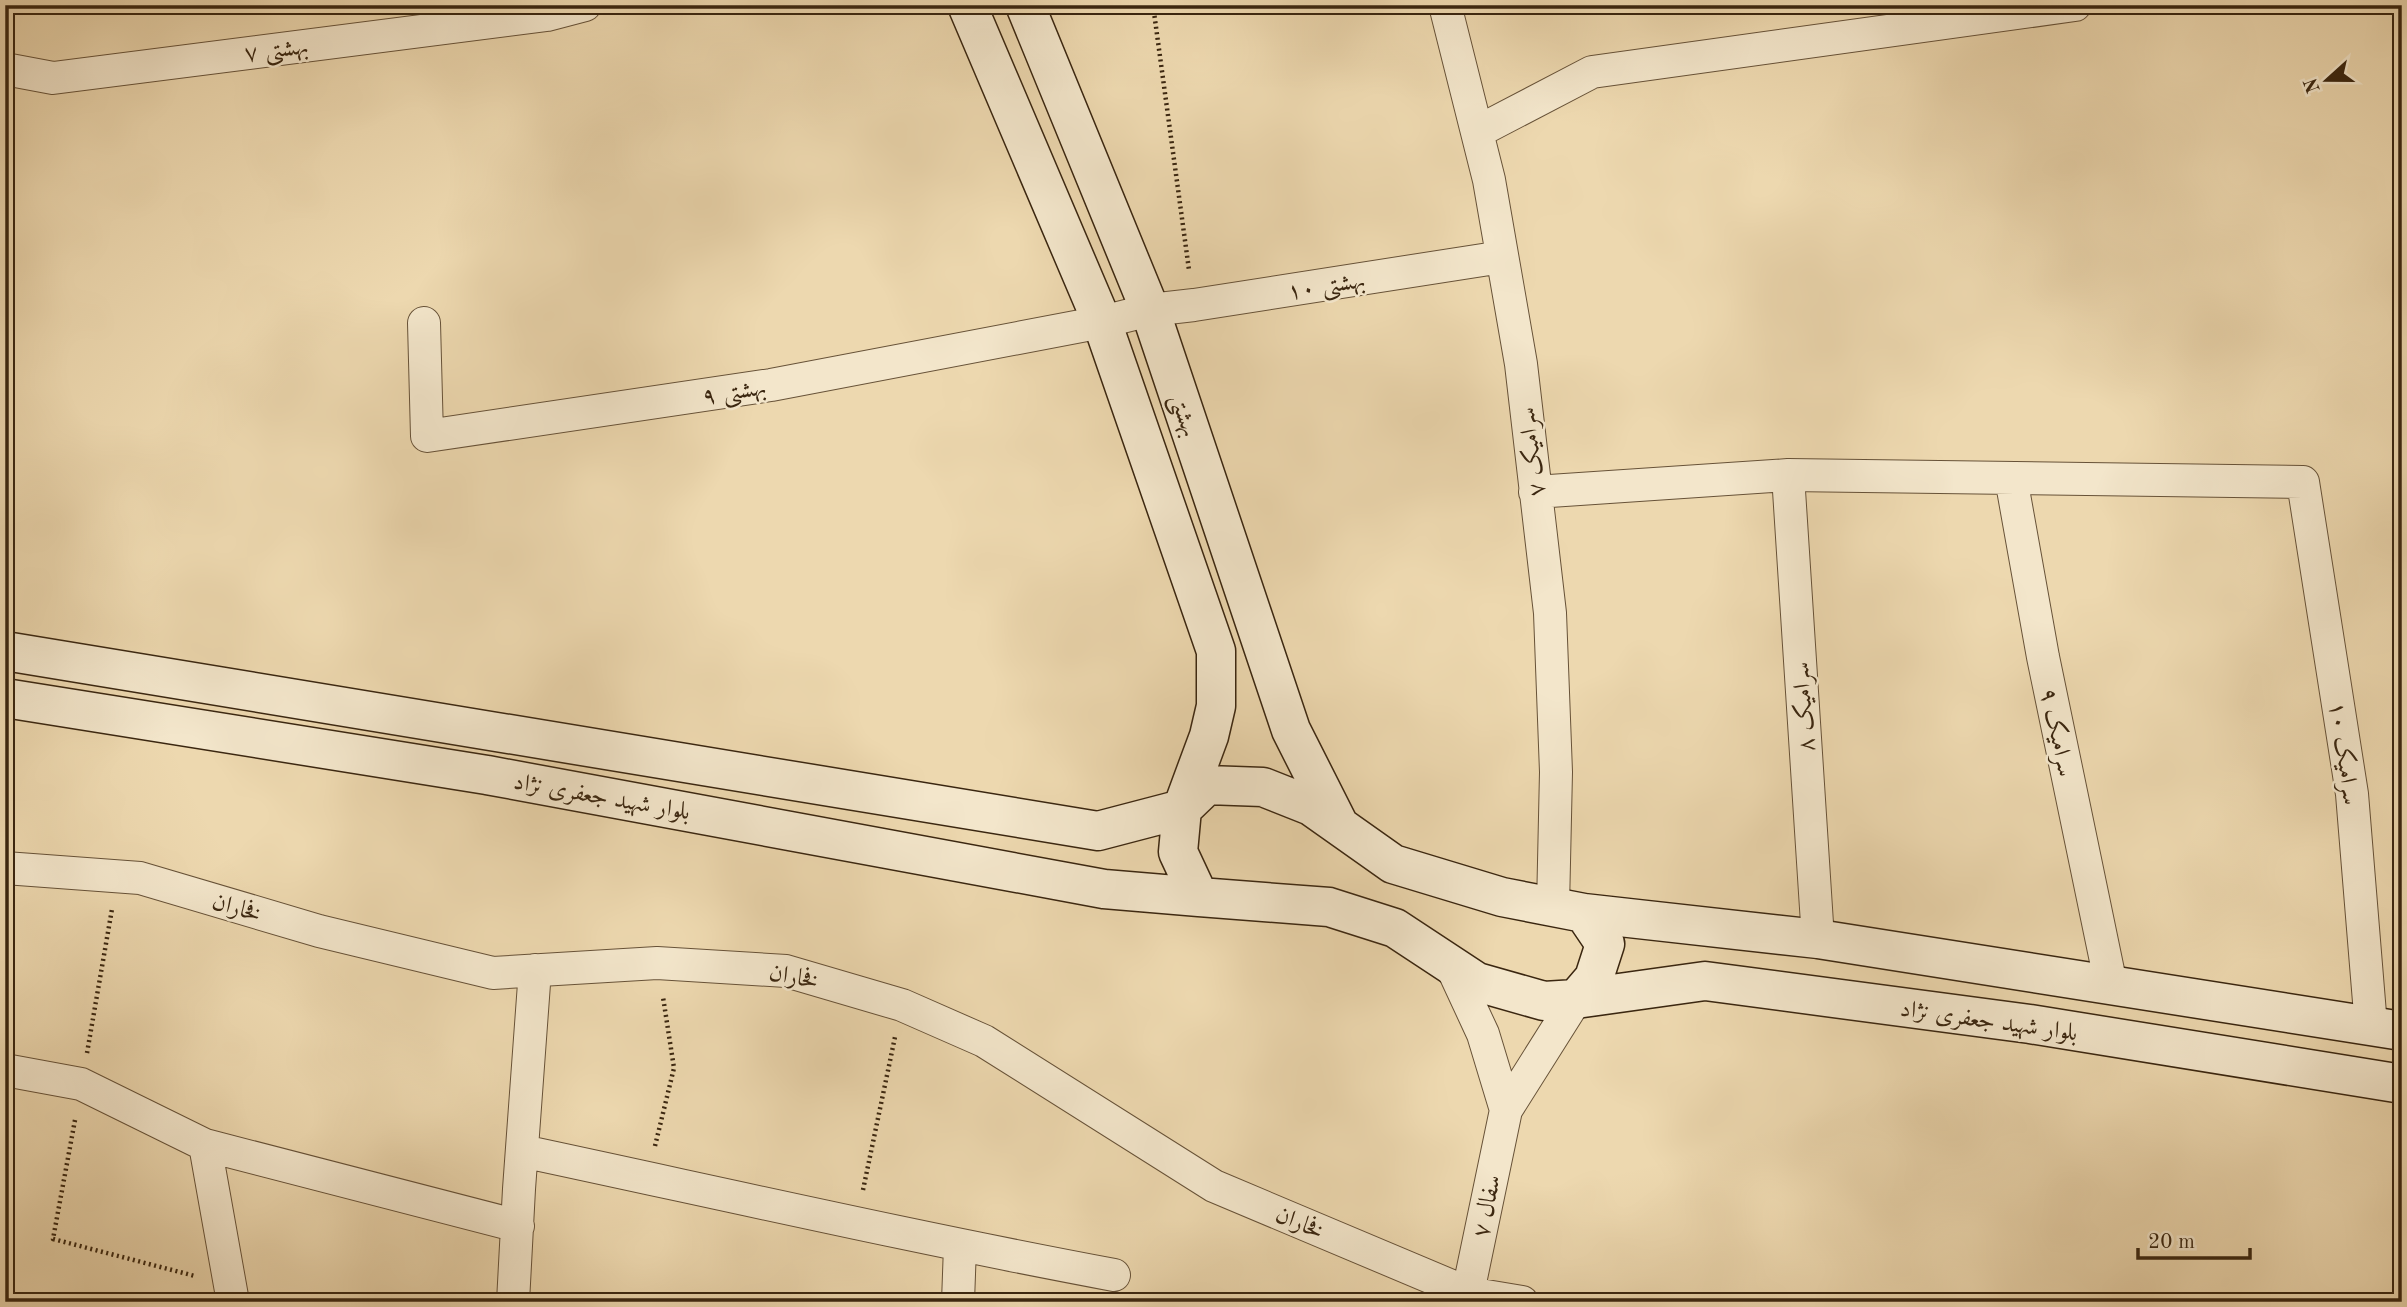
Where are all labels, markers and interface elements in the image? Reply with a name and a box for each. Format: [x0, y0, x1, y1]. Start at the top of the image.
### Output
street label: بهشتی ۷ [243, 35, 310, 70]
north arrow [2292, 46, 2362, 116]
text: N [2302, 75, 2325, 95]
street label: بهشتی ۱۰ [1286, 269, 1368, 308]
street label: بهشتی ۹ [701, 376, 769, 413]
street label: بهشتی [1162, 391, 1202, 441]
street label: سرامیک ۷ [1514, 405, 1552, 498]
street label: سرامیک ۸ [1788, 661, 1822, 753]
street label: سرامیک ۹ [2033, 686, 2079, 779]
street label: سرامیک ۱۰ [2322, 700, 2364, 807]
street label: بلوار شهید جعفری نژاد [511, 771, 692, 826]
street label: فخاران [209, 888, 264, 928]
street label: فخاران [767, 959, 821, 994]
street label: بلوار شهید جعفری نژاد [1898, 998, 2079, 1047]
street label: سفال ۷ [1470, 1173, 1506, 1240]
street label: فخاران [1272, 1201, 1328, 1245]
scale bar [2138, 1216, 2250, 1260]
text: 20 m [2148, 1232, 2195, 1253]

